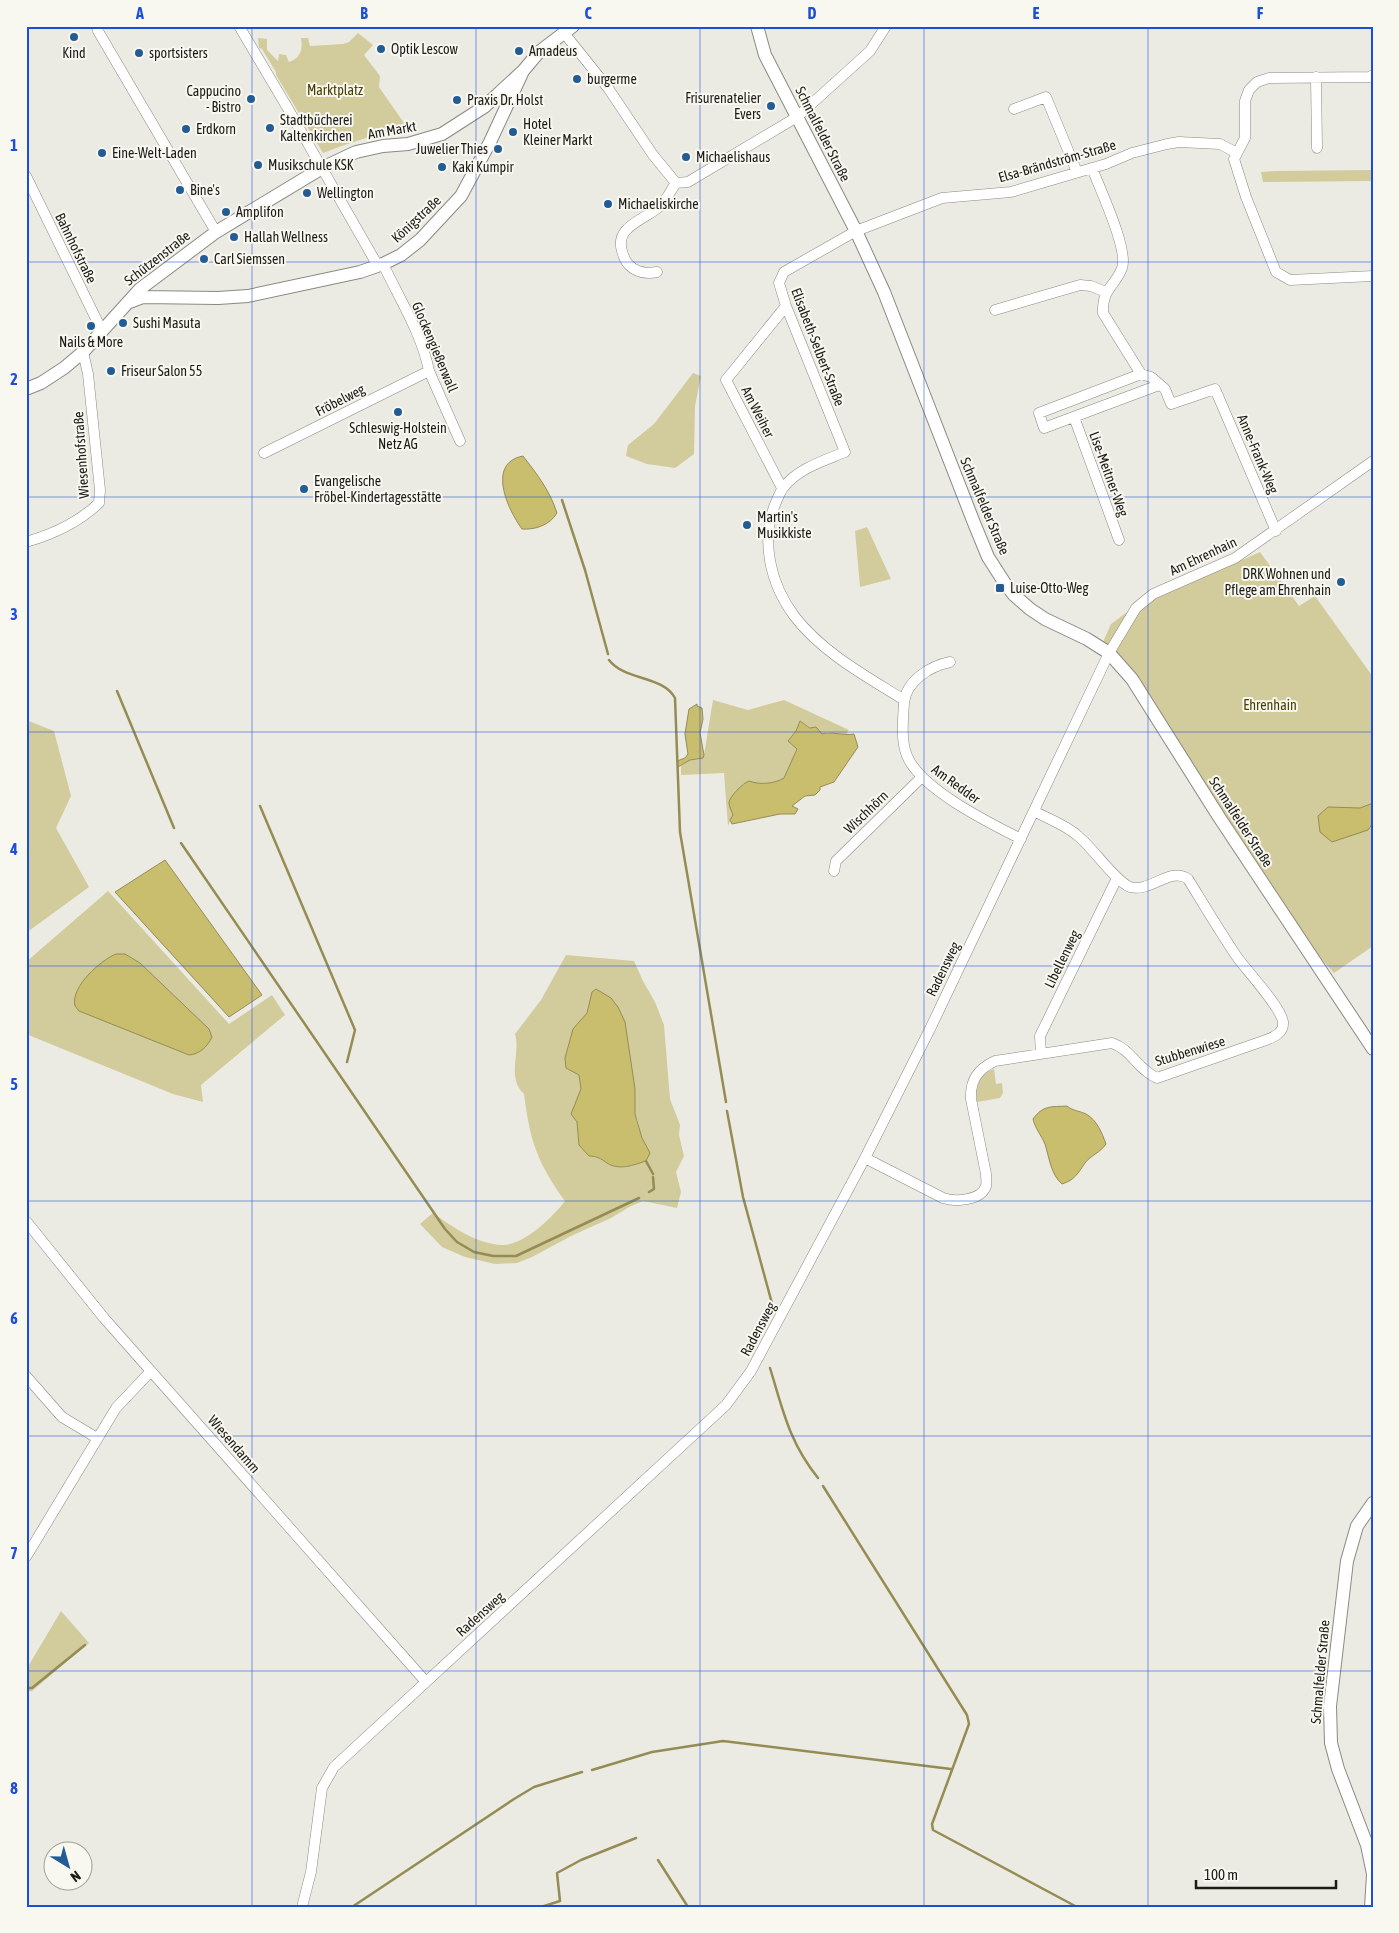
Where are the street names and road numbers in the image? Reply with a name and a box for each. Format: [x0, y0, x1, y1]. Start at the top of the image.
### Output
street label: Schmalfelder Straße [792, 84, 854, 184]
street label: Am Markt [366, 118, 418, 142]
street label: Elsa-Brändström-Straße [996, 137, 1118, 185]
street label: Königstraße [388, 192, 444, 246]
street label: Bahnhofstraße [52, 210, 100, 286]
street label: Schützenstraße [121, 227, 193, 289]
street label: Elisabeth-Selbert-Straße [788, 286, 848, 408]
street label: Glockengießerwall [409, 299, 461, 395]
street label: Fröbelweg [313, 381, 367, 419]
street label: Am Weiher [738, 384, 778, 441]
street label: Wiesenhofstraße [70, 411, 92, 499]
street label: Anne-Frank-Weg [1234, 412, 1282, 496]
street label: Lise-Meitner-Weg [1086, 429, 1132, 519]
street label: Schmalfelder Straße [957, 455, 1013, 557]
street label: Am Ehrenhain [1167, 533, 1239, 579]
street label: Am Redder [929, 761, 984, 807]
street label: Schmalfelder Straße [1206, 774, 1276, 870]
street label: Wischhörn [841, 787, 891, 837]
street label: Libellenweg [1041, 927, 1083, 991]
street label: Radensweg [923, 939, 963, 999]
street label: Stubbenwiese [1153, 1033, 1227, 1069]
street label: Radensweg [737, 1299, 779, 1359]
street label: Wiesendamm [205, 1412, 263, 1476]
street label: Radensweg [453, 1588, 507, 1640]
street label: Schmalfelder Straße [1307, 1619, 1333, 1725]

